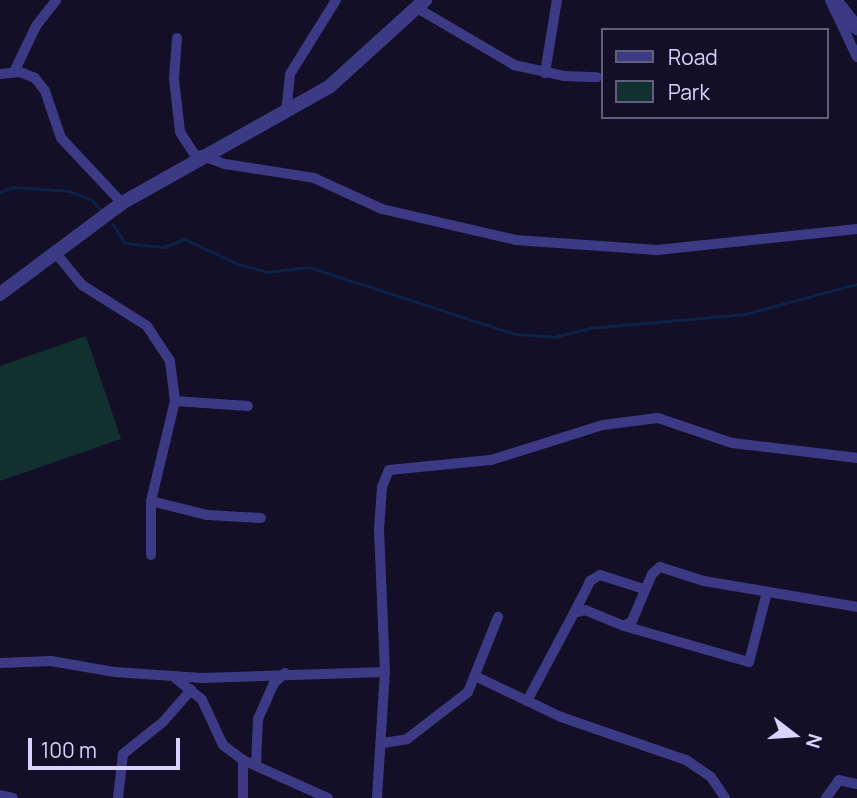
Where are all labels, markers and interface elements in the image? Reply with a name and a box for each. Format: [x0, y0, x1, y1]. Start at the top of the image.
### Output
legend [602, 28, 829, 119]
text: Road [668, 43, 718, 71]
text: Park [668, 78, 710, 106]
north arrow [759, 700, 829, 770]
scale bar [32, 724, 184, 768]
text: N [800, 731, 829, 751]
text: 100 m [41, 736, 97, 764]

